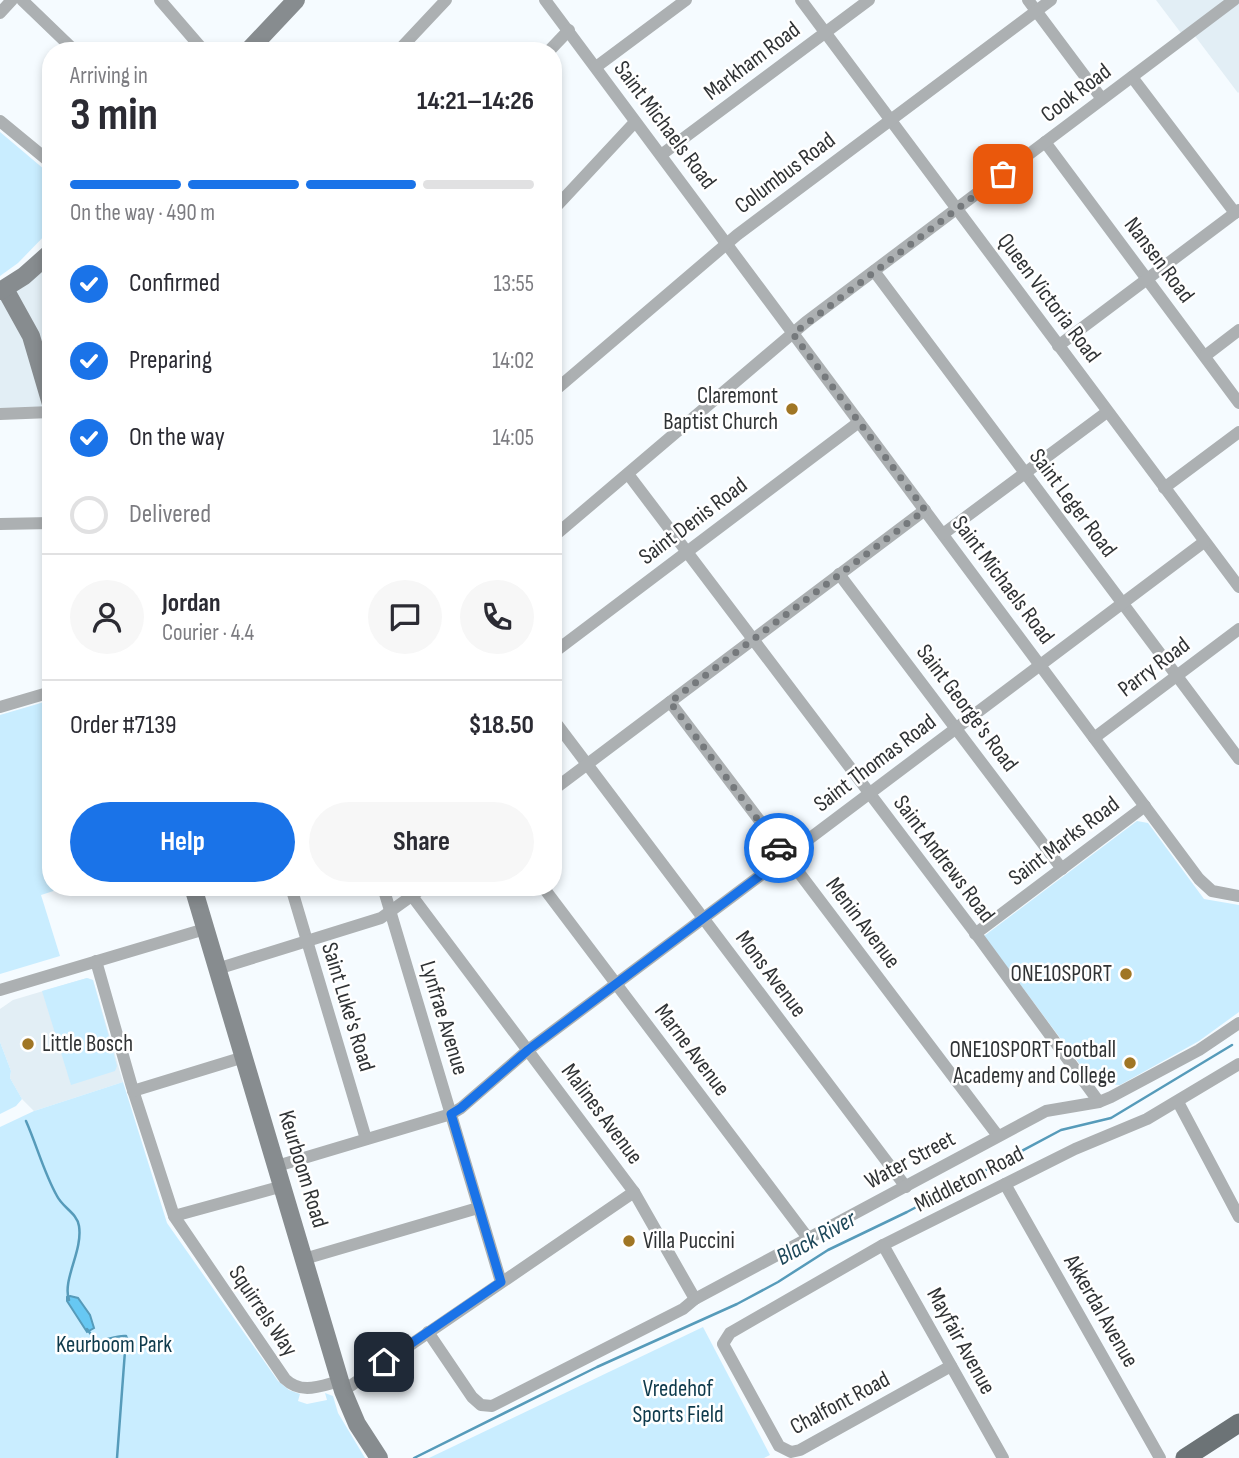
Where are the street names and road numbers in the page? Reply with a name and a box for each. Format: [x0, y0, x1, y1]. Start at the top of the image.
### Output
street label: Markham Road [698, 16, 806, 106]
street label: Saint Michaels Road [608, 55, 722, 195]
street label: Cook Road [1035, 58, 1117, 128]
street label: Columbus Road [729, 126, 841, 220]
street label: Nansen Road [1118, 212, 1200, 308]
street label: Queen Victoria Road [991, 228, 1107, 368]
street label: Saint Leger Road [1023, 443, 1123, 563]
street label: Saint Denis Road [633, 471, 753, 571]
street label: Saint Michaels Road [946, 510, 1060, 650]
street label: Parry Road [1113, 631, 1195, 703]
street label: Saint George's Road [910, 639, 1024, 777]
street label: Saint Thomas Road [808, 708, 942, 818]
street label: Saint Andrews Road [887, 790, 1001, 928]
street label: Saint Marks Road [1003, 790, 1125, 892]
street label: Menin Avenue [820, 872, 906, 974]
street label: Mons Avenue [729, 925, 813, 1023]
street label: Saint Luke's Road [315, 939, 381, 1075]
street label: Lynfrae Avenue [413, 958, 475, 1078]
street label: Marne Avenue [648, 998, 736, 1102]
street label: Malines Avenue [555, 1058, 649, 1170]
street label: Keurboom Road [272, 1107, 334, 1231]
street label: Water Street [860, 1125, 960, 1195]
street label: Middleton Road [910, 1140, 1028, 1218]
street label: Akkerdal Avenue [1057, 1249, 1144, 1372]
street label: Squirrels Way [222, 1260, 304, 1362]
street label: Mayfair Avenue [920, 1283, 1002, 1399]
street label: Chalfont Road [785, 1365, 895, 1441]

